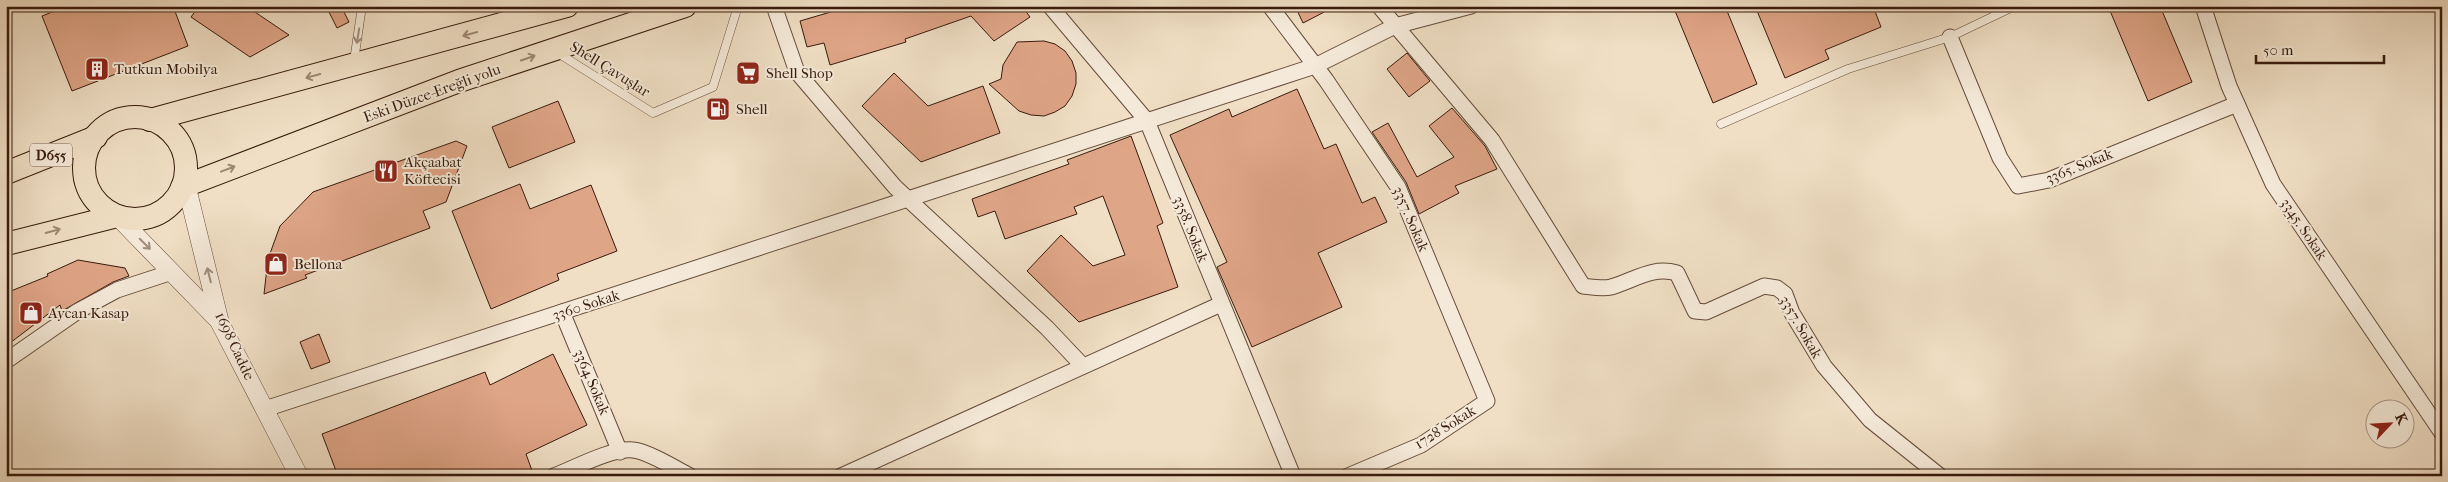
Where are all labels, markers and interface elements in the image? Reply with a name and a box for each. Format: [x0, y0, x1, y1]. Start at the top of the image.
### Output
one-way arrow [353, 27, 363, 43]
one-way arrow [462, 29, 478, 39]
scale bar [2256, 32, 2383, 64]
street label: Shell Çavuşlar [567, 37, 654, 101]
text: 50 m [2263, 41, 2294, 59]
one-way arrow [519, 53, 535, 62]
building icon: Tutkun Mobilya [84, 56, 110, 82]
place label: Tutkun Mobilya [114, 60, 219, 78]
street label: Eski Düzce-Ereğli yolu [361, 60, 504, 126]
supermarket icon: Shell Shop [735, 60, 761, 86]
place label: Shell Shop [766, 64, 833, 82]
one-way arrow [306, 72, 322, 81]
fuel station icon: Shell [705, 96, 731, 122]
place label: Shell [736, 100, 768, 118]
road number: D655 [30, 144, 72, 166]
street label: 3365. Sokak [2043, 144, 2115, 188]
place label: Akçaabat Köftecisi [403, 153, 463, 188]
restaurant icon: Akçaabat Köftecisi [373, 158, 399, 184]
one-way arrow [219, 164, 235, 173]
street label: 3357. Sokak [1389, 184, 1433, 255]
street label: 3358. Sokak [1170, 193, 1213, 265]
street label: 3345. Sokak [2277, 195, 2331, 264]
one-way arrow [45, 226, 61, 236]
one-way arrow [138, 238, 151, 250]
shop icon: Bellona [263, 251, 289, 277]
place label: Bellona [294, 255, 344, 273]
one-way arrow [204, 268, 213, 284]
street label: 3360 Sokak [550, 286, 622, 324]
street label: 3357. Sokak [1776, 292, 1826, 362]
shop icon: Aycan Kasap [18, 300, 44, 326]
place label: Aycan Kasap [47, 304, 129, 322]
street label: 1698 Cadde [211, 309, 259, 383]
street label: 3364 Sokak [570, 346, 614, 418]
north arrow [2366, 400, 2416, 450]
street label: 1728 Sokak [1411, 401, 1479, 453]
text: K [2391, 411, 2412, 428]

